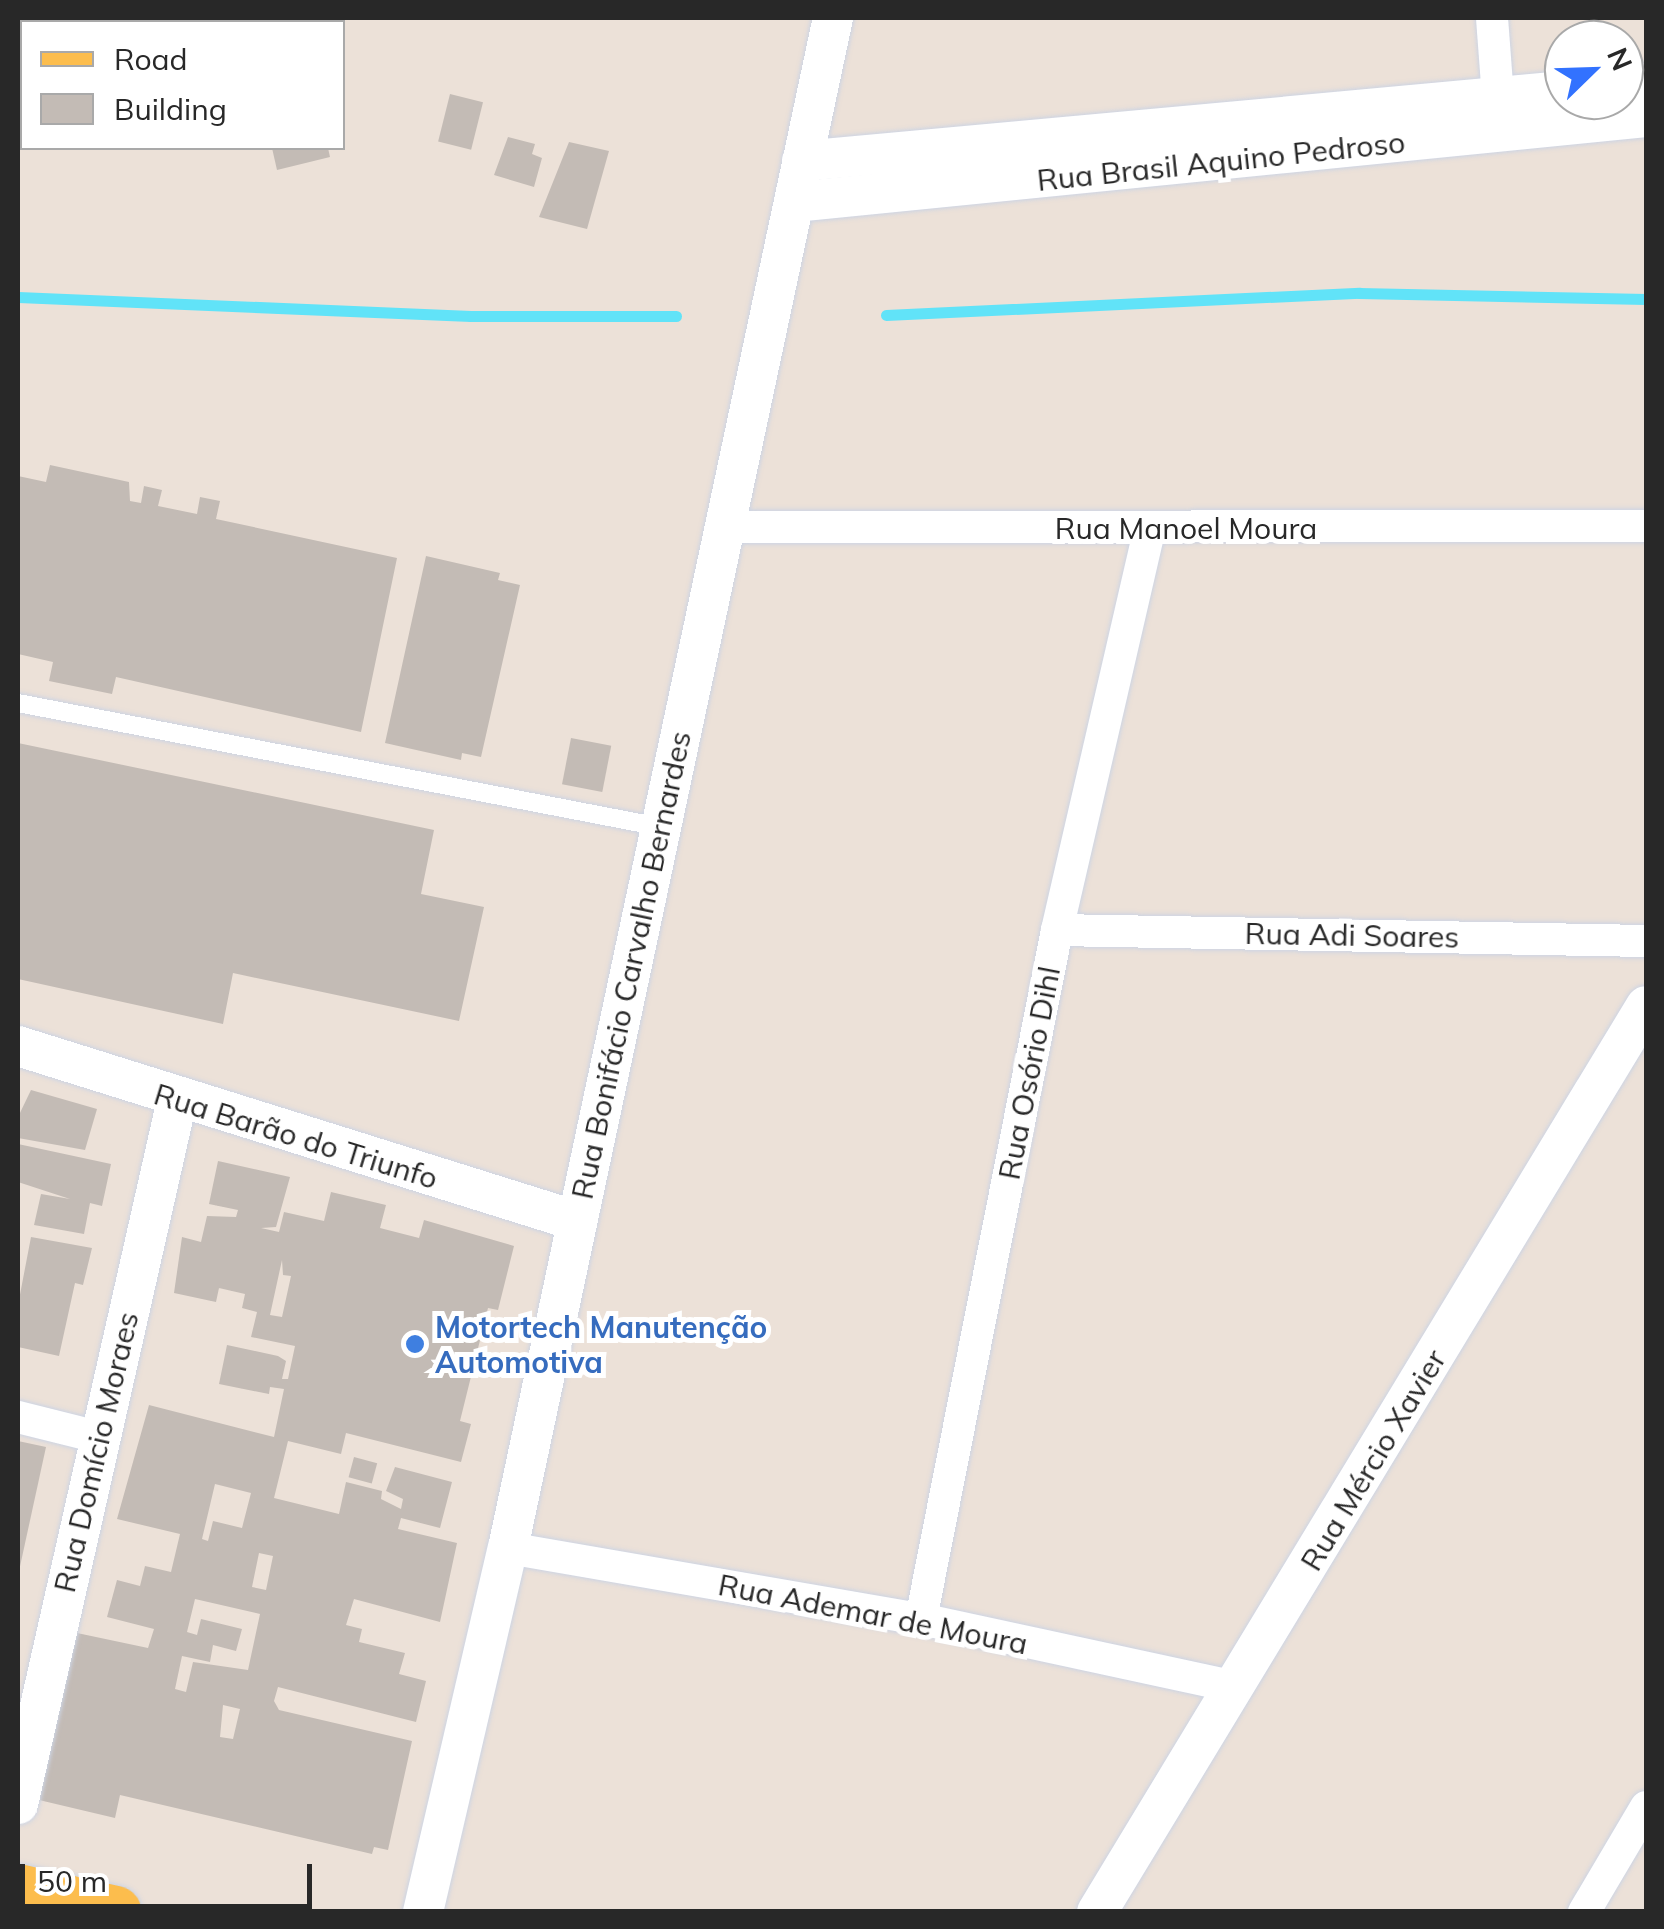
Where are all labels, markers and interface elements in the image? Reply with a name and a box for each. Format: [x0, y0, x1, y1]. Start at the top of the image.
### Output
legend [20, 20, 345, 150]
north arrow [1544, 20, 1644, 120]
text: Road [114, 40, 188, 78]
text: N [1600, 42, 1640, 75]
text: Building [114, 90, 227, 128]
street label: Rua Brasil Aquino Pedroso [1035, 124, 1407, 198]
street label: Rua Manoel Moura [1055, 510, 1317, 546]
street label: Rua Bonifácio Carvalho Bernardes [564, 728, 698, 1202]
street label: Rua Adi Soares [1244, 915, 1460, 955]
street label: Rua Osório Dihl [991, 963, 1067, 1183]
street label: Rua Barão do Triunfo [150, 1076, 442, 1196]
street label: Rua Domício Moraes [46, 1308, 146, 1596]
place label: Motortech Manutenção Automotiva [435, 1309, 767, 1380]
marker: Motortech Manutenção Automotiva [404, 1333, 426, 1355]
street label: Rua Mércio Xavier [1293, 1343, 1453, 1577]
street label: Rua Ademar de Moura [715, 1566, 1031, 1662]
scale bar [25, 1844, 318, 1906]
text: 50 m [37, 1862, 107, 1900]

